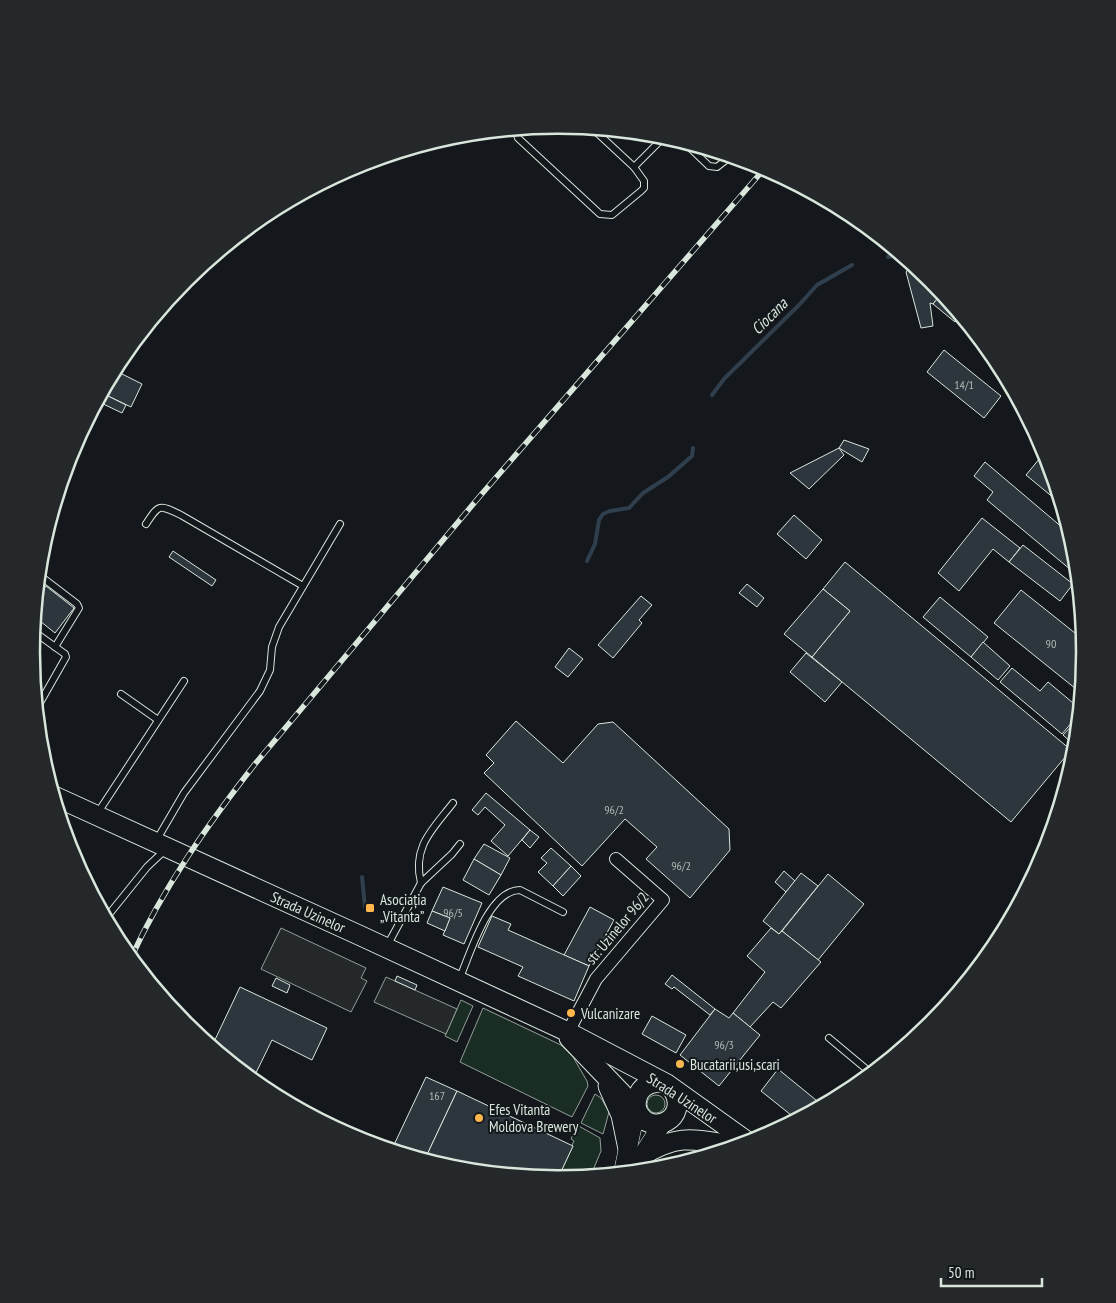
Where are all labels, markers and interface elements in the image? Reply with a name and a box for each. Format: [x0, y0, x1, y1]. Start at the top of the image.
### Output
water label: Ciocana [747, 293, 792, 338]
house number: 14/1 [954, 377, 974, 392]
house number: 90 [1046, 636, 1056, 651]
house number: 96/2 [604, 802, 624, 817]
house number: 96/2 [671, 858, 691, 873]
street label: Strada Uzinelor [268, 887, 349, 937]
street label: str. Uzinelor 96/2 [581, 888, 653, 968]
place label: Asociația „Vitanta” [380, 890, 427, 926]
marker: Asociația „Vitanta” [364, 902, 376, 914]
house number: 96/5 [443, 905, 463, 920]
place label: Vulcanizare [580, 1004, 640, 1023]
marker: Vulcanizare [565, 1007, 577, 1019]
house number: 96/3 [714, 1037, 734, 1052]
place label: Bucatarii,usi,scari [690, 1055, 780, 1074]
marker: Bucatarii,usi,scari [674, 1058, 686, 1070]
street label: Strada Uzinelor [643, 1068, 721, 1128]
house number: 167 [429, 1088, 445, 1103]
place label: Efes Vitanta Moldova Brewery [489, 1100, 579, 1136]
marker: Efes Vitanta Moldova Brewery [473, 1112, 485, 1124]
scale bar [941, 1256, 1042, 1288]
text: 50 m [948, 1263, 974, 1282]

